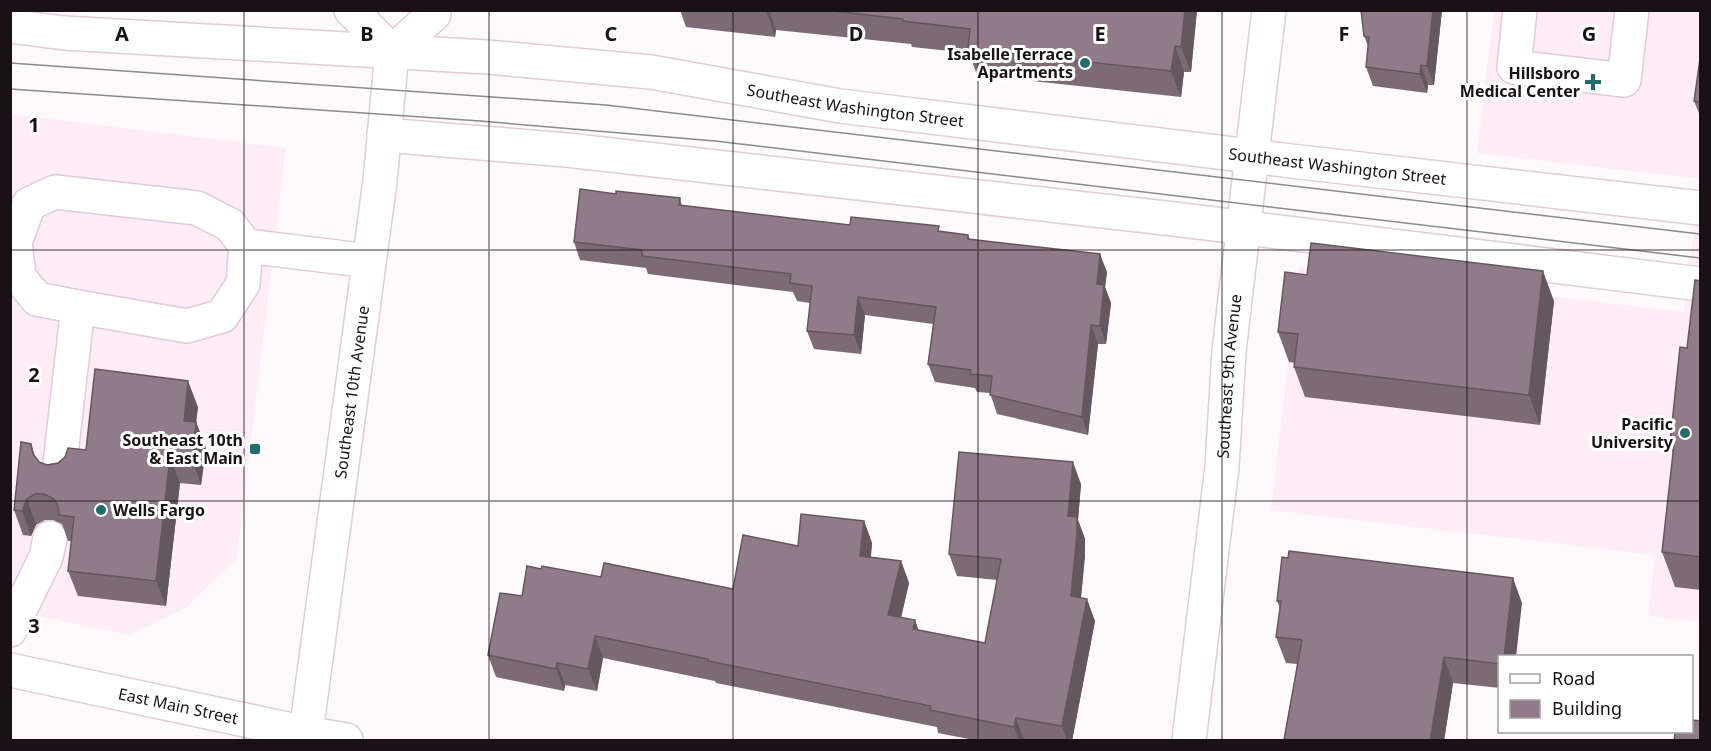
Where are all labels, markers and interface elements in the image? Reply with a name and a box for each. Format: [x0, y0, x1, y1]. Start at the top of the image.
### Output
text: A [115, 20, 129, 47]
text: B [360, 20, 374, 47]
text: C [605, 20, 618, 47]
text: D [849, 20, 863, 47]
text: E [1094, 20, 1106, 47]
text: F [1339, 20, 1349, 47]
text: G [1582, 20, 1596, 47]
place label: Isabelle Terrace Apartments [947, 43, 1073, 83]
marker: Isabelle Terrace Apartments [1078, 56, 1092, 70]
place label: Hillsboro Medical Center [1460, 62, 1580, 102]
marker: Hillsboro Medical Center [1584, 73, 1602, 91]
street label: Southeast Washington Street [745, 78, 965, 132]
text: 1 [28, 111, 40, 138]
street label: Southeast Washington Street [1227, 142, 1448, 190]
street label: Southeast 9th Avenue [1212, 293, 1247, 459]
street label: Southeast 10th Avenue [329, 304, 374, 480]
text: 2 [28, 361, 40, 388]
place label: Pacific University [1591, 413, 1674, 453]
marker: Pacific University [1678, 426, 1692, 440]
place label: Southeast 10th & East Main [123, 429, 243, 469]
marker: Southeast 10th & East Main [248, 442, 262, 456]
place label: Wells Fargo [113, 499, 205, 521]
marker: Wells Fargo [94, 503, 108, 517]
text: 3 [28, 612, 40, 639]
legend [1498, 655, 1693, 733]
text: Road [1552, 666, 1595, 690]
street label: East Main Street [116, 682, 240, 729]
text: Building [1552, 696, 1622, 720]

